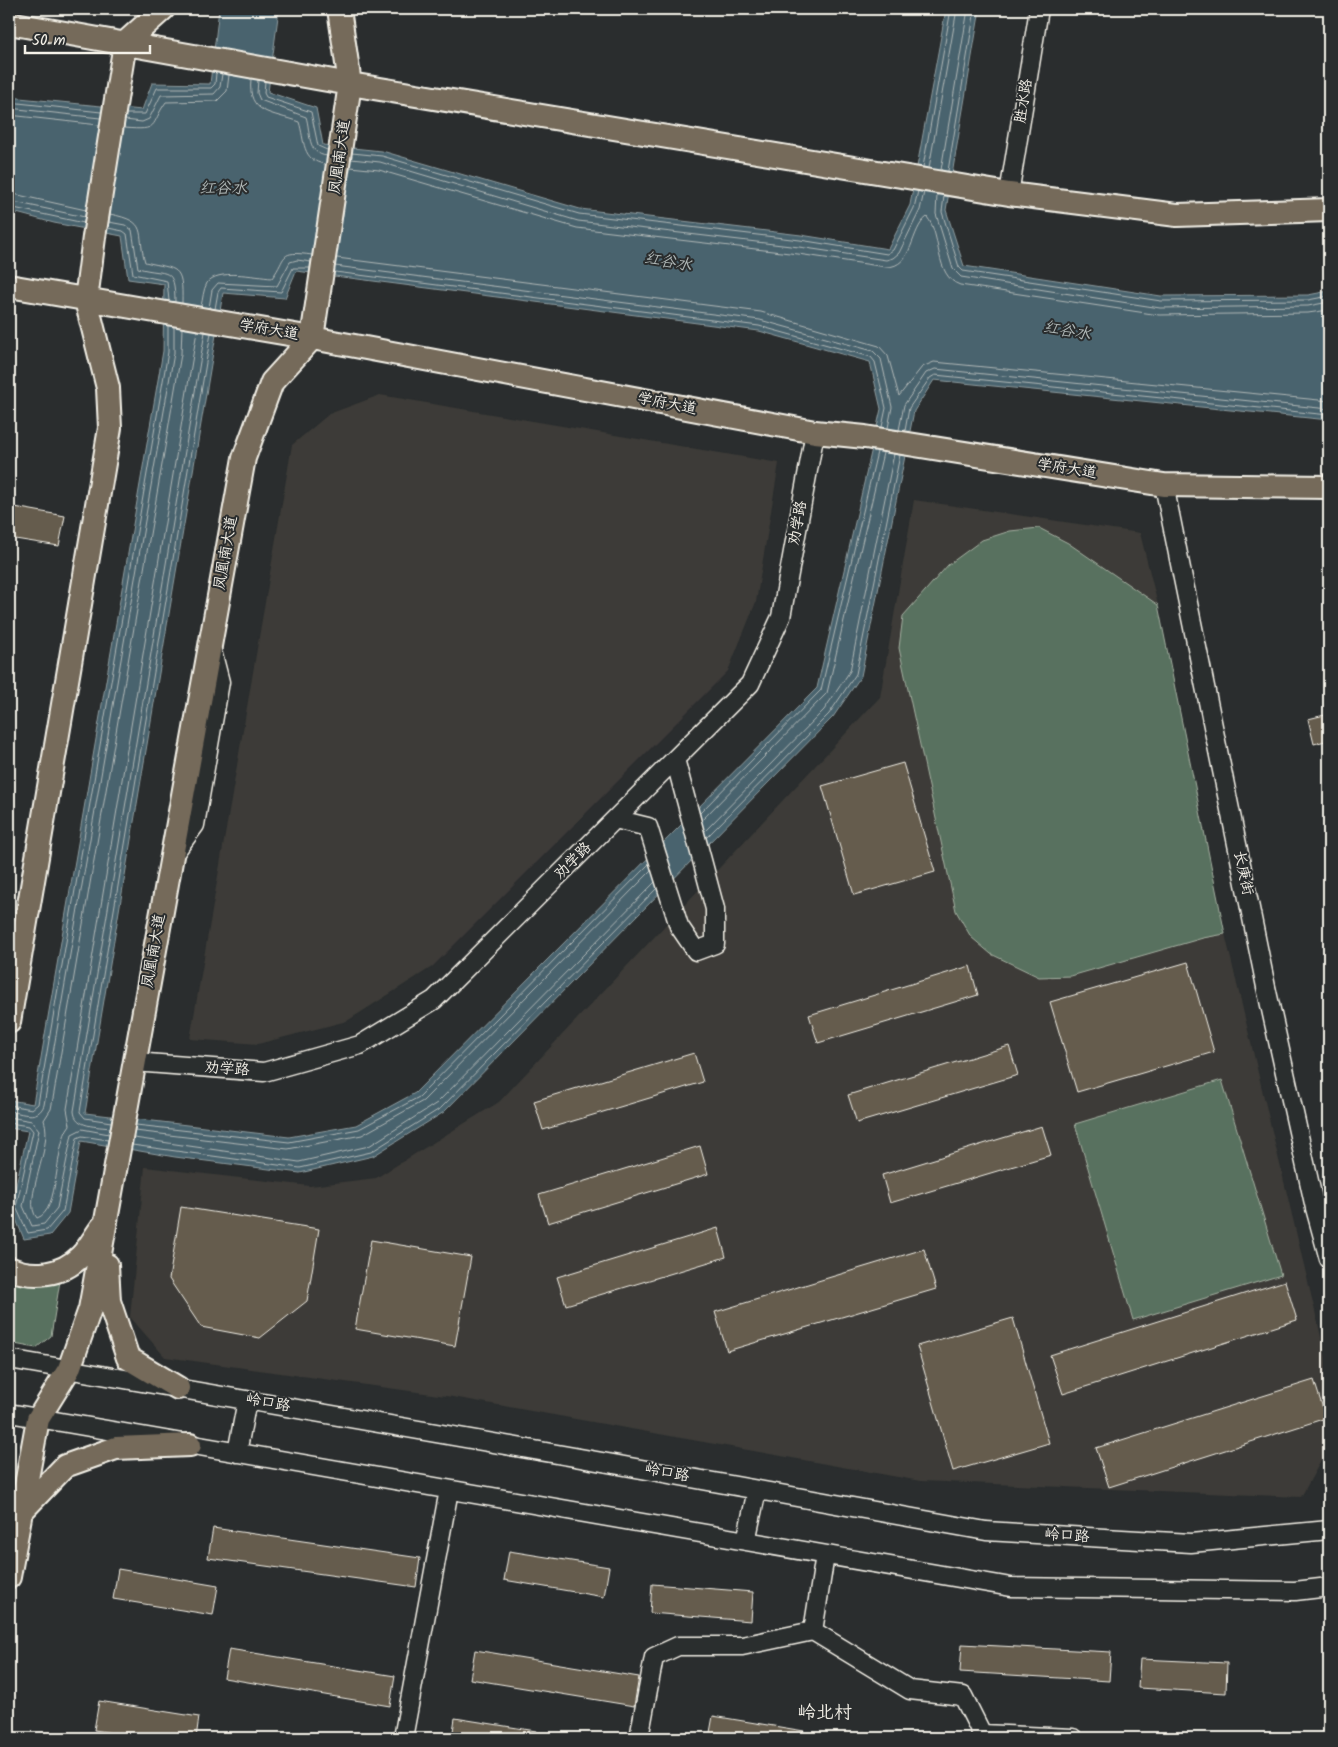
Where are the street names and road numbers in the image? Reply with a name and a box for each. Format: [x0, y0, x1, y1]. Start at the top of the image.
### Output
street label: 胜水路 [1009, 77, 1039, 125]
street label: 凤凰南大道 [323, 118, 357, 196]
street label: 学府大道 [237, 313, 301, 347]
street label: 学府大道 [635, 386, 699, 422]
street label: 学府大道 [1035, 452, 1099, 486]
street label: 劝学路 [782, 499, 814, 547]
street label: 凤凰南大道 [208, 514, 244, 592]
street label: 劝学路 [549, 837, 597, 885]
street label: 长庚街 [1227, 848, 1259, 898]
street label: 凤凰南大道 [136, 912, 172, 990]
street label: 劝学路 [204, 1055, 250, 1083]
street label: 岭口路 [244, 1387, 292, 1419]
street label: 岭口路 [643, 1457, 691, 1489]
street label: 岭口路 [1044, 1523, 1090, 1549]

